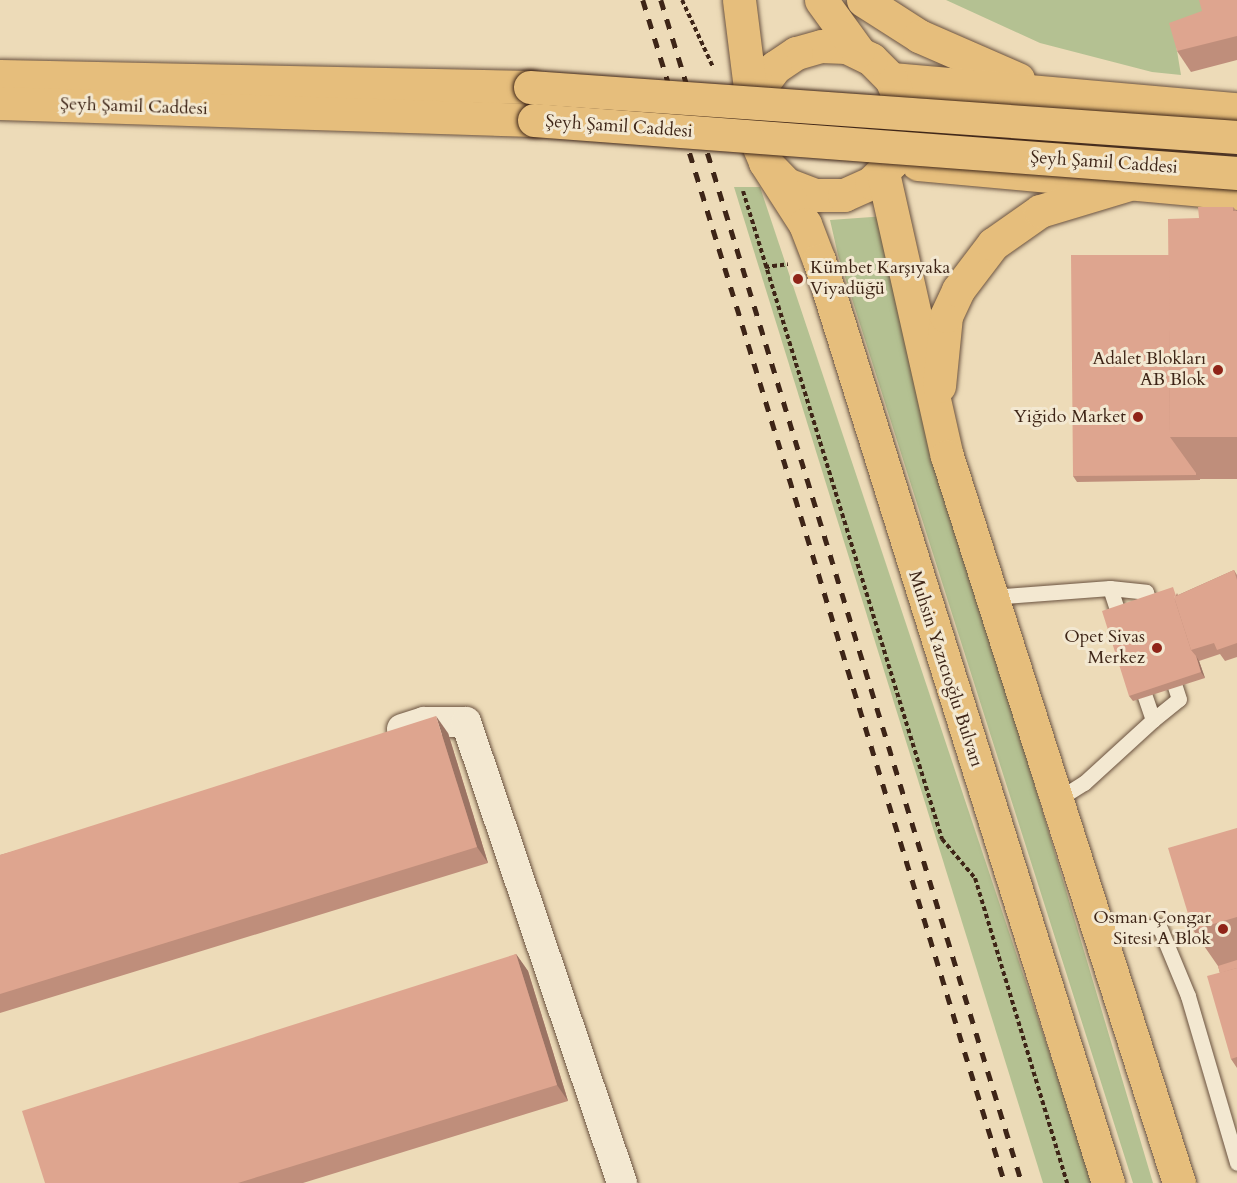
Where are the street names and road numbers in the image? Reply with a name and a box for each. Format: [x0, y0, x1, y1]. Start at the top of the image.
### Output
street label: Şeyh Şamil Caddesi [60, 94, 208, 120]
street label: Şeyh Şamil Caddesi [544, 111, 694, 143]
street label: Şeyh Şamil Caddesi [1029, 147, 1179, 179]
street label: Muhsin Yazıcıoğlu Bulvarı [903, 568, 987, 770]

